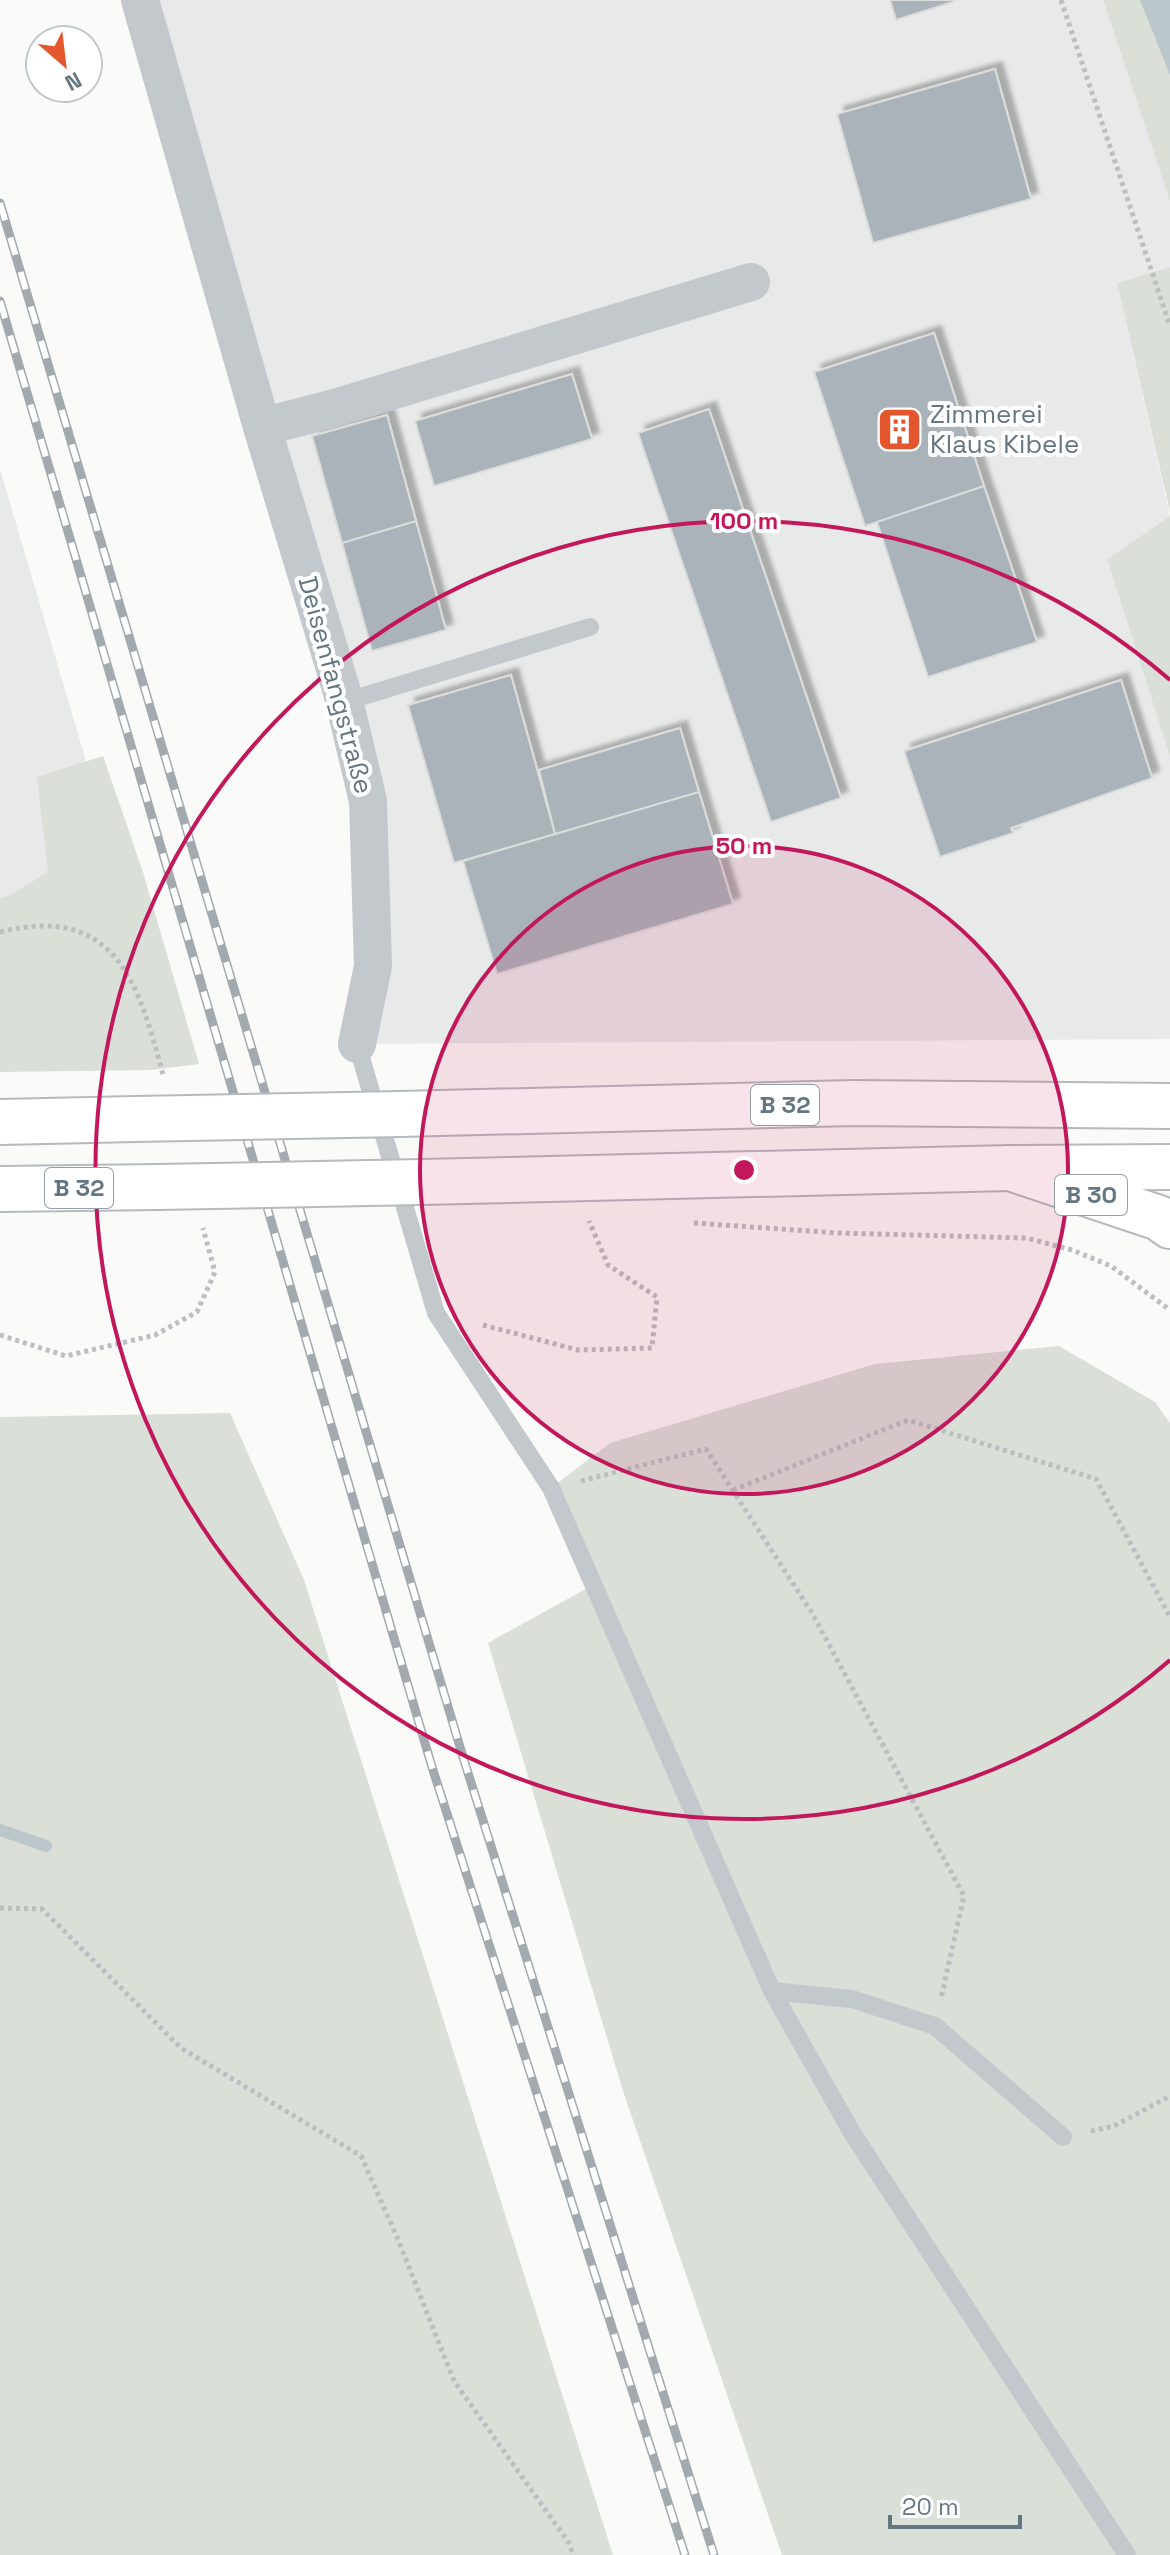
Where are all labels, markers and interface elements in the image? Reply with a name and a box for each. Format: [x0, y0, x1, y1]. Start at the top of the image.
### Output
north arrow [24, 24, 104, 104]
text: N [60, 66, 86, 97]
place label: Zimmerei Klaus Kibele [930, 397, 1079, 461]
building icon: Zimmerei Klaus Kibele [875, 405, 923, 453]
text: 100 m [710, 505, 778, 536]
street label: Deisenfangstraße [291, 572, 381, 798]
text: 50 m [716, 830, 772, 861]
road number: B 32 [751, 1085, 819, 1125]
centre of rings [730, 1156, 758, 1184]
road number: B 32 [45, 1168, 113, 1208]
road number: B 30 [1055, 1175, 1127, 1215]
scale bar [890, 2479, 1020, 2529]
text: 20 m [902, 2491, 959, 2522]

